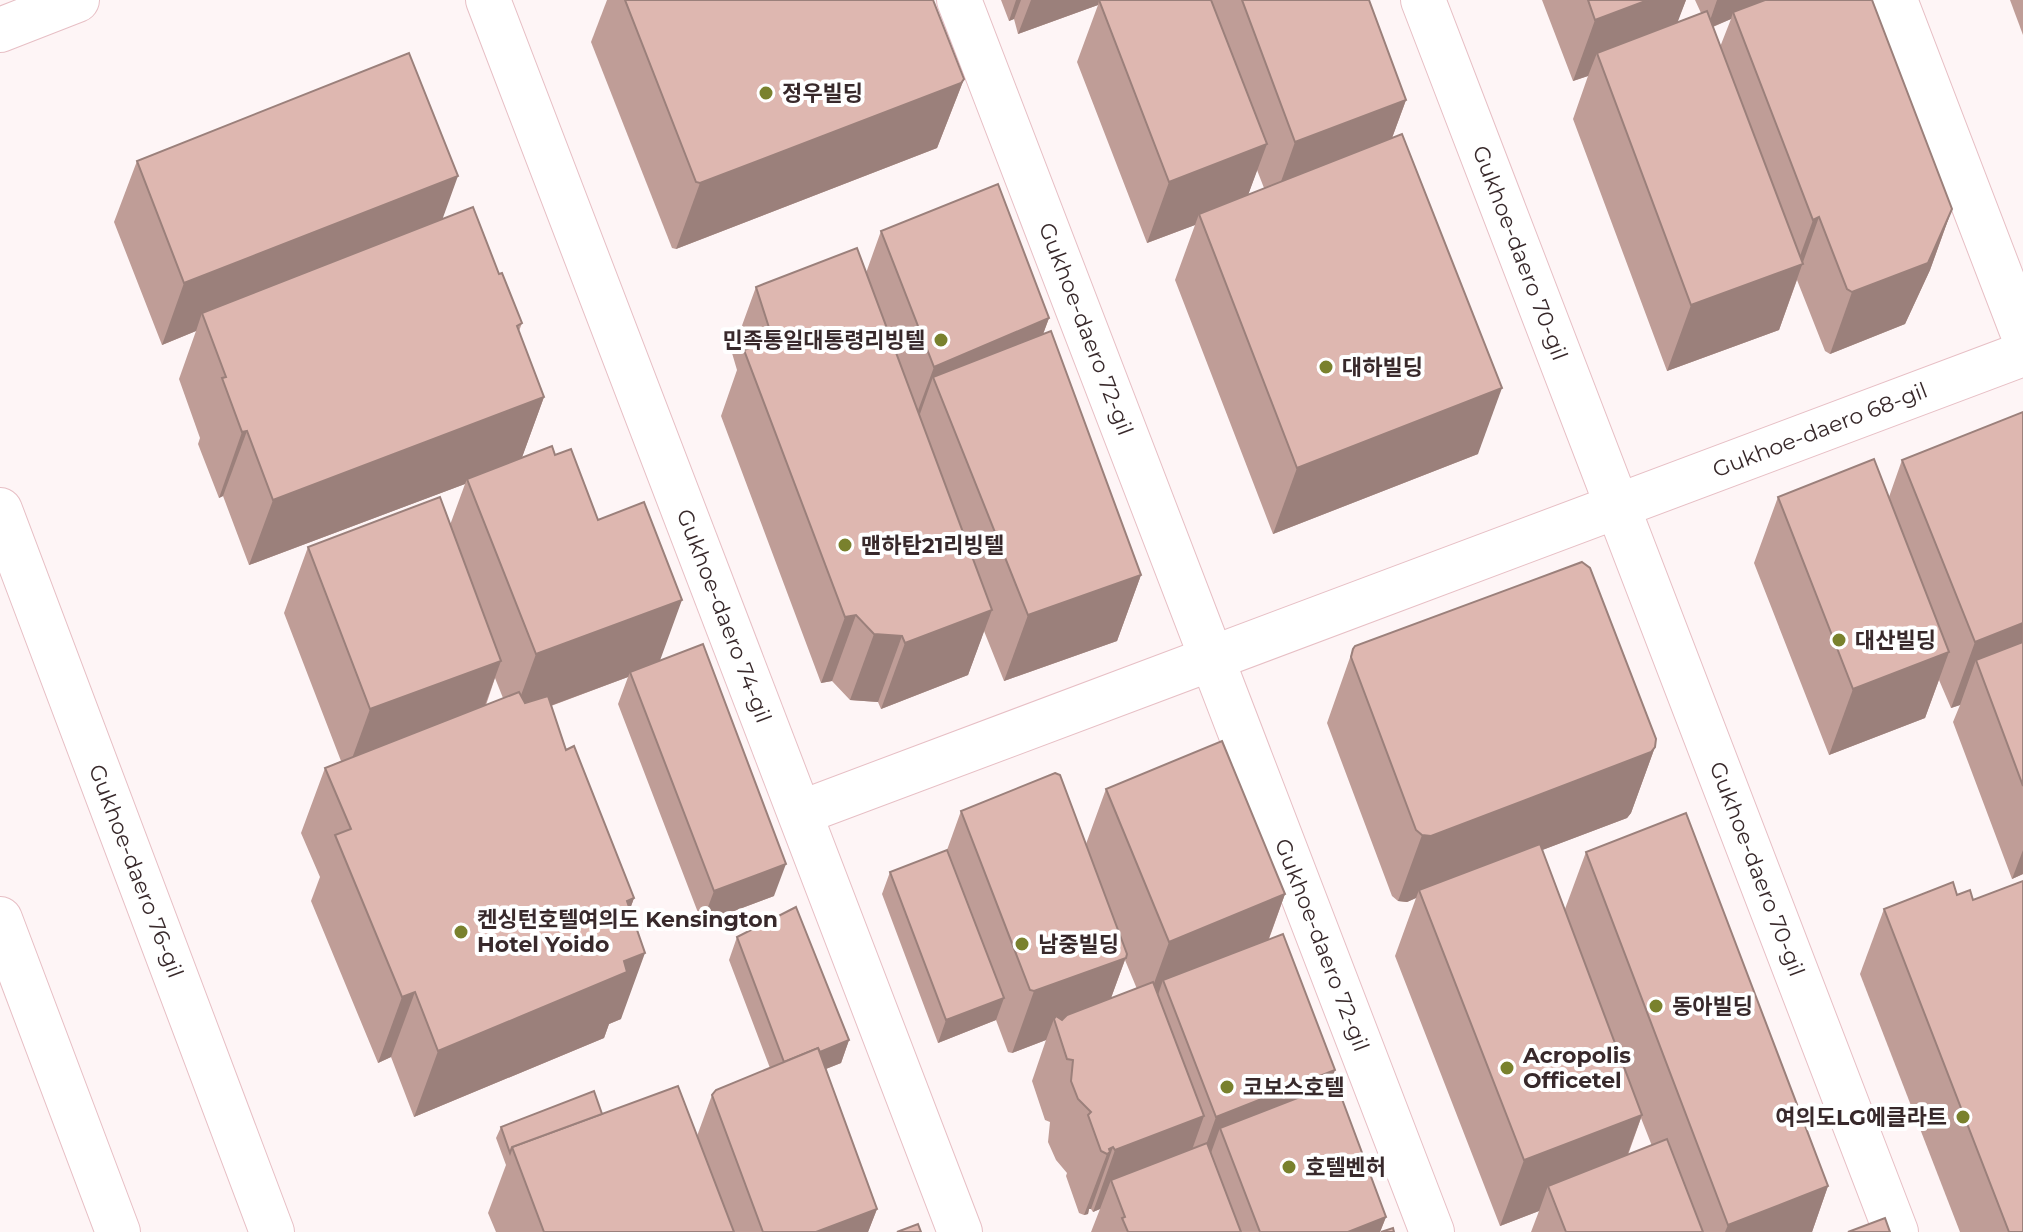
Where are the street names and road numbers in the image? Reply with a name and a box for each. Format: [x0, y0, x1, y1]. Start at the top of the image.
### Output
street label: Gukhoe-daero 70-gil [1467, 142, 1573, 364]
street label: Gukhoe-daero 72-gil [1033, 219, 1139, 439]
street label: Gukhoe-daero 68-gil [1709, 377, 1931, 483]
street label: Gukhoe-daero 74-gil [671, 505, 777, 727]
street label: Gukhoe-daero 70-gil [1704, 758, 1810, 980]
street label: Gukhoe-daero 76-gil [83, 760, 189, 982]
street label: Gukhoe-daero 72-gil [1269, 835, 1375, 1055]

